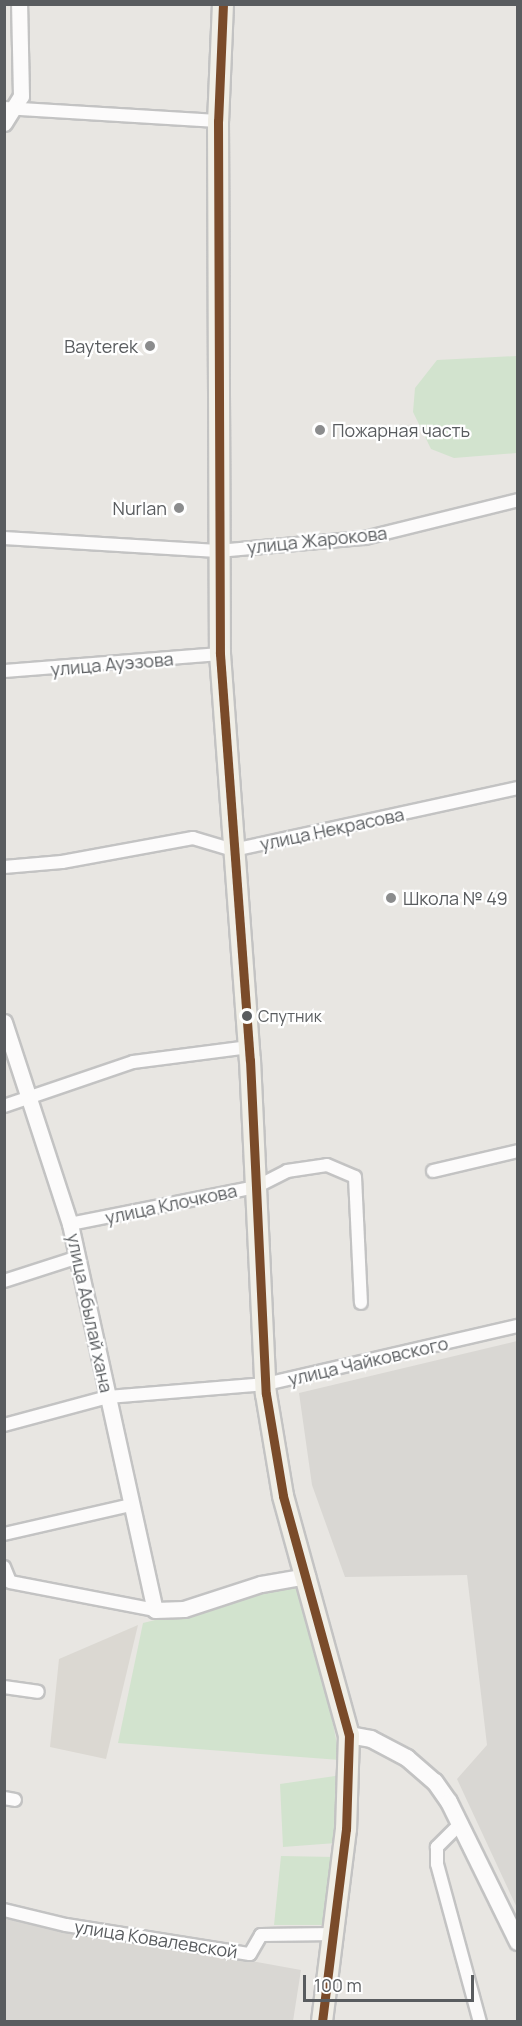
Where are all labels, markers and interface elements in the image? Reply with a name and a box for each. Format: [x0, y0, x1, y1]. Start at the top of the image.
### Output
place label: Bayterek [64, 335, 138, 357]
marker: Bayterek [143, 339, 157, 353]
place label: Пожарная часть [332, 419, 470, 441]
marker: Пожарная часть [313, 423, 327, 437]
place label: Nurlan [113, 497, 167, 519]
marker: Nurlan [172, 501, 186, 515]
street label: улица Жарокова [246, 522, 388, 558]
street label: улица Ауэзова [50, 648, 174, 680]
street label: улица Некрасова [258, 803, 406, 855]
place label: Школа № 49 [403, 887, 508, 909]
marker: Школа № 49 [384, 891, 398, 905]
place label: Спутник [258, 1006, 322, 1026]
marker: Спутник [241, 1010, 253, 1022]
street label: улица Клочкова [103, 1179, 239, 1229]
street label: улица Абылай хана [63, 1231, 117, 1395]
street label: улица Чайковского [286, 1332, 450, 1390]
street label: улица Ковалевской [73, 1915, 239, 1963]
scale bar [306, 1963, 477, 2001]
text: 100 m [314, 1973, 362, 1997]

